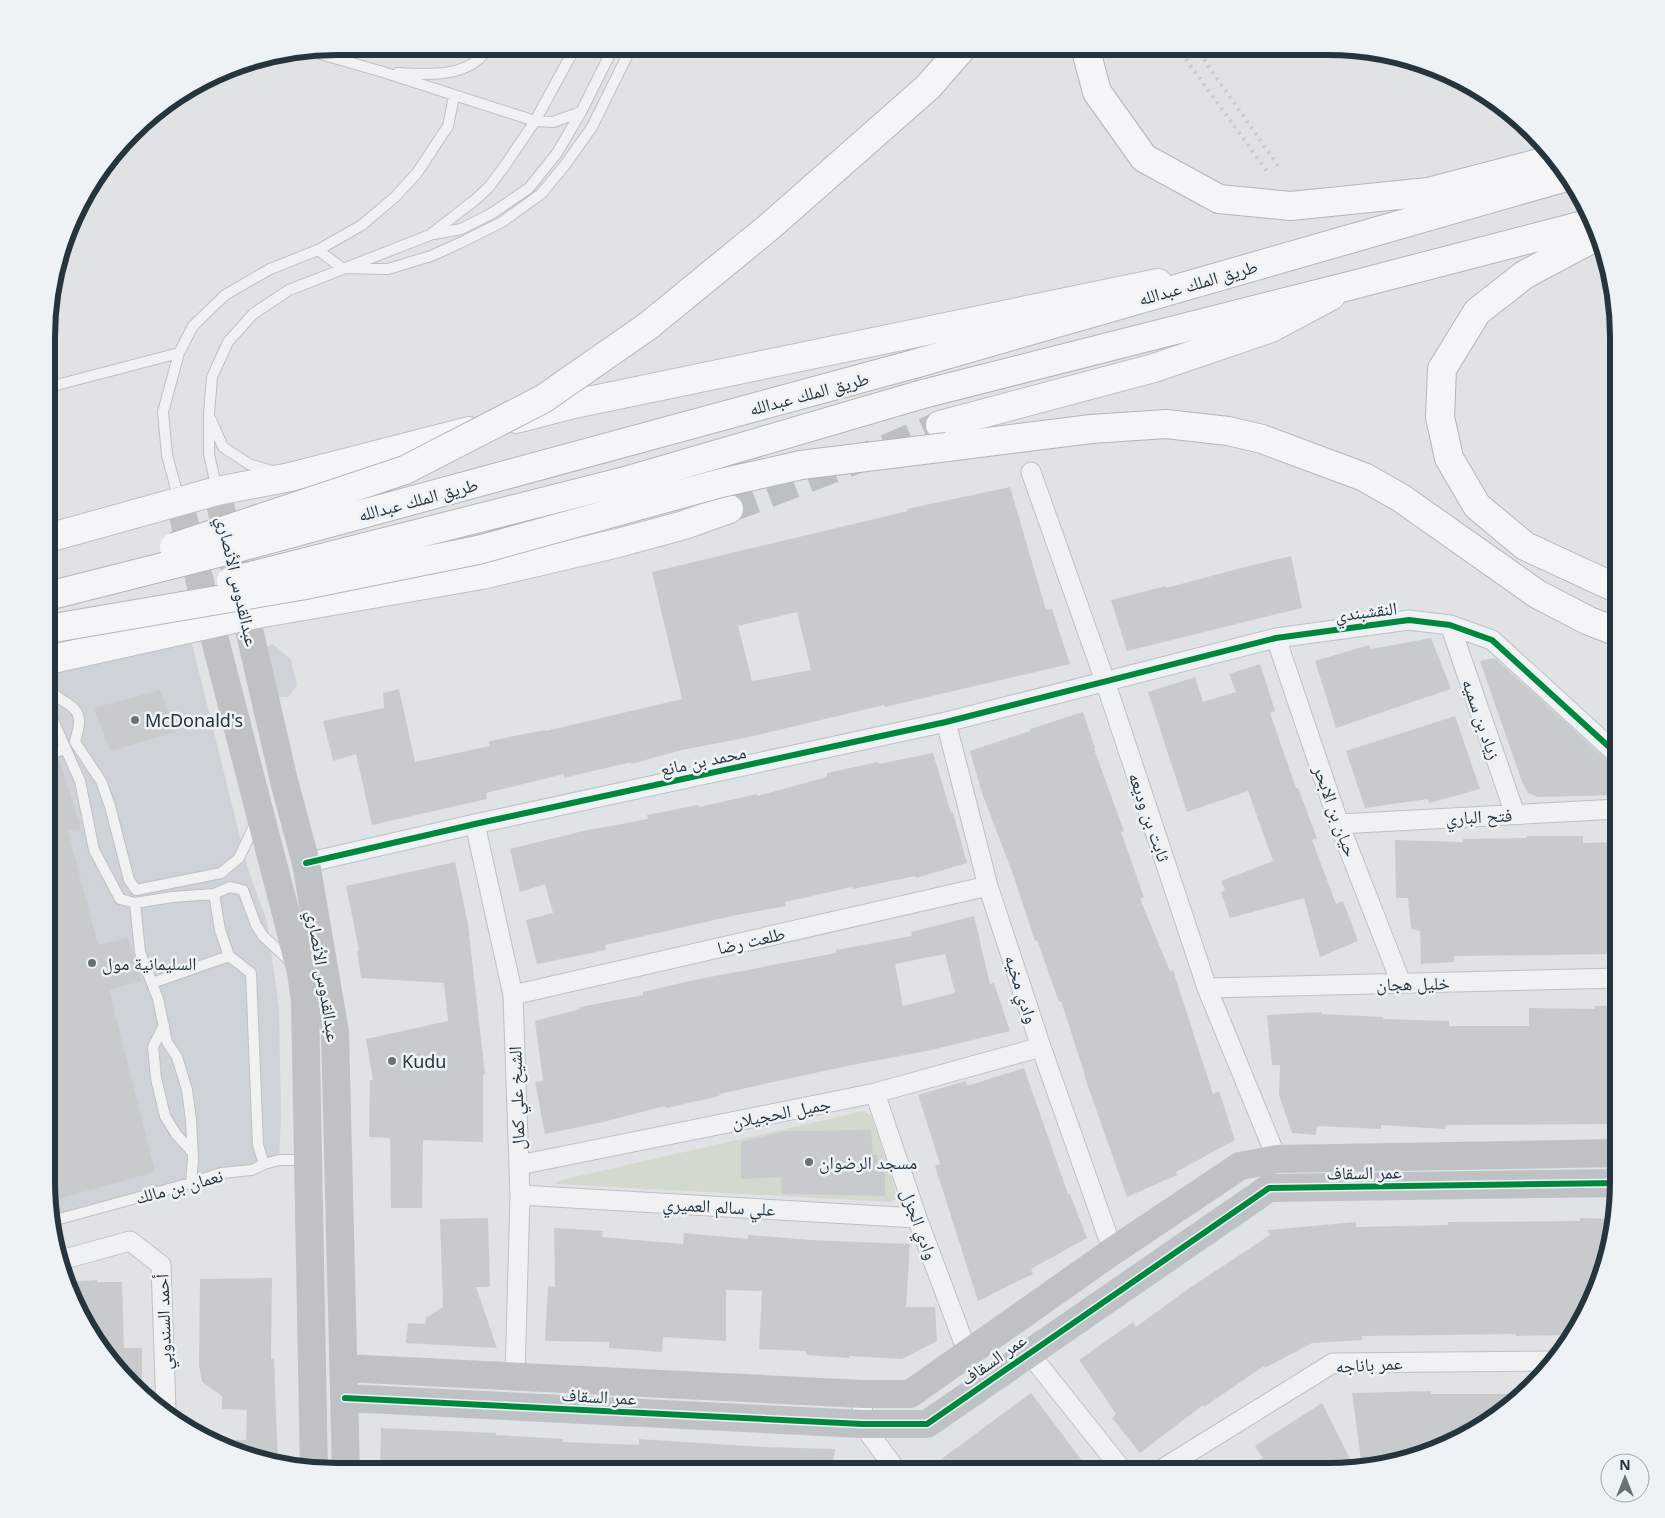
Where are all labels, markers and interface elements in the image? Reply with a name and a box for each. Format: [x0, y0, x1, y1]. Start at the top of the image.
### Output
street label: طريق الملك عبدالله [1136, 254, 1260, 310]
street label: طريق الملك عبدالله [747, 365, 871, 421]
street label: طريق الملك عبدالله [356, 471, 480, 527]
street label: عبدالقدوس الأنصاري [208, 513, 265, 649]
street label: النقشبندي [1334, 595, 1399, 630]
street label: زياد بن سميه [1457, 675, 1507, 763]
place label: McDonald's [145, 708, 243, 732]
marker: McDonald's [129, 714, 141, 726]
street label: محمد بن مانع [658, 739, 748, 782]
street label: حيان بن الابحر [1308, 761, 1364, 860]
street label: ثابت بن وديعه [1124, 769, 1176, 865]
street label: فتح الباري [1445, 802, 1513, 833]
street label: عبدالقدوس الأنصاري [298, 908, 346, 1044]
street label: طلعت رضا [715, 921, 787, 959]
place label: السليمانية مول [102, 951, 197, 975]
street label: وادي مخيه [996, 952, 1044, 1027]
marker: السليمانية مول [86, 957, 98, 969]
street label: خليل هجان [1376, 970, 1450, 996]
street label: الشيخ علي كمال [502, 1046, 533, 1150]
place label: Kudu [402, 1049, 446, 1073]
marker: Kudu [386, 1055, 398, 1067]
street label: جميل الحجيلان [729, 1091, 833, 1133]
place label: مسجد الرضوان [819, 1150, 917, 1174]
marker: مسجد الرضوان [803, 1156, 815, 1168]
street label: عمر السقاف [1326, 1159, 1402, 1185]
street label: نعمان بن مالك [133, 1163, 225, 1209]
street label: وادي الجزل [893, 1185, 944, 1264]
street label: علي سالم العميري [662, 1191, 776, 1225]
street label: أحمد السندوبي [149, 1274, 180, 1370]
street label: عمر السقاف [955, 1328, 1031, 1390]
street label: عمر باناجه [1335, 1350, 1403, 1378]
street label: عمر السقاف [561, 1382, 637, 1410]
north arrow [1600, 1453, 1650, 1503]
text: N [1619, 1455, 1631, 1474]

